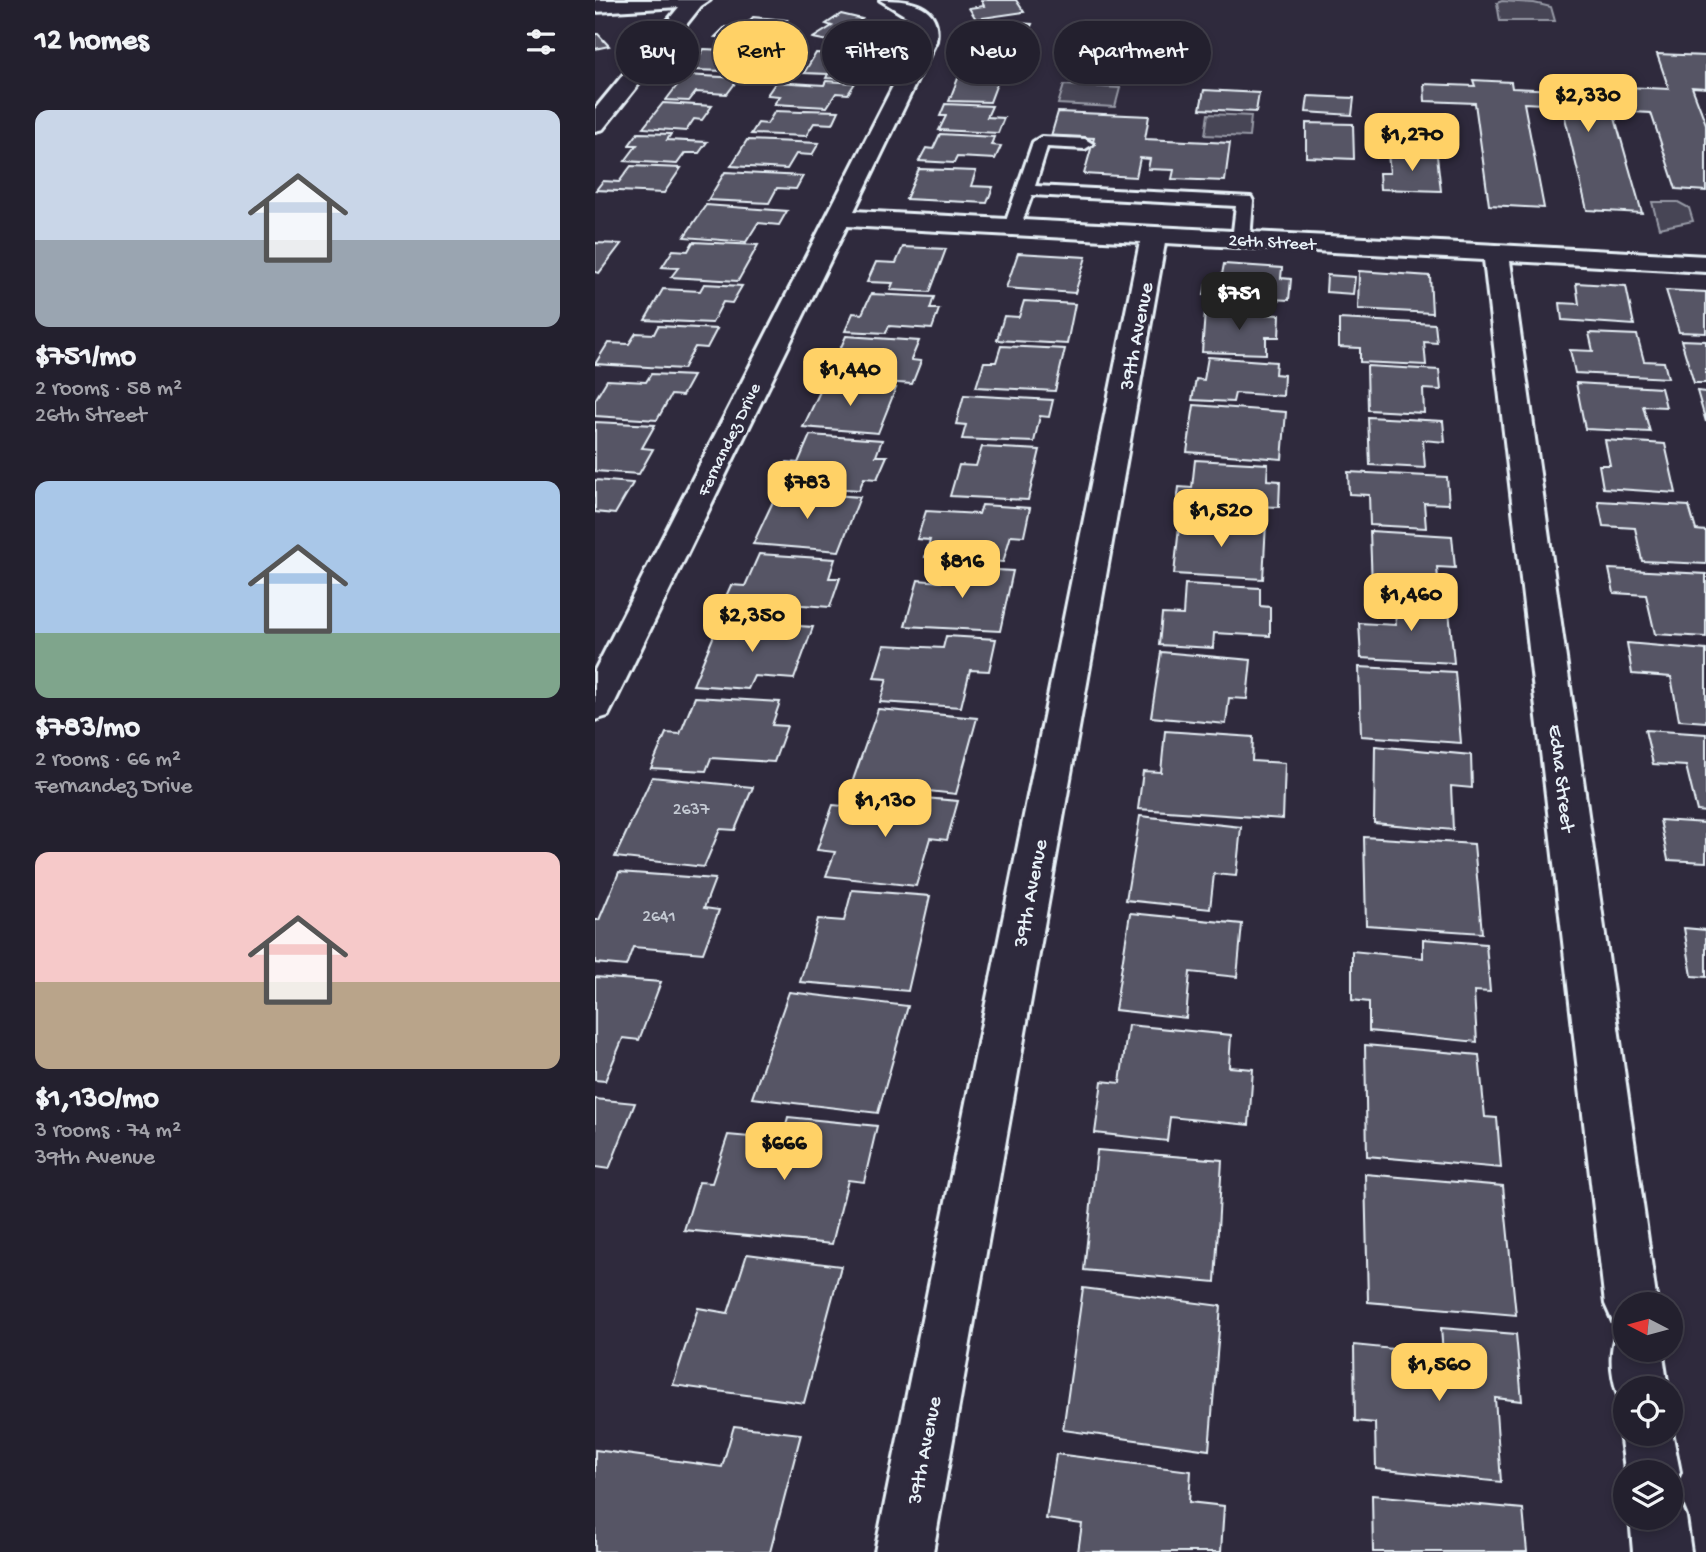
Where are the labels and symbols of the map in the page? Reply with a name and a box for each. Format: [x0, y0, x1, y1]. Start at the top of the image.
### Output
pin: $2,330 [1531, 74, 1645, 134]
pin: $1,270 [1355, 114, 1469, 173]
street label: 26th Street [1228, 231, 1318, 256]
pin: $751 [1198, 272, 1280, 332]
street label: 39th Avenue [1116, 279, 1161, 394]
pin: $1,440 [793, 348, 907, 408]
street label: Fernandez Drive [693, 379, 767, 501]
pin: $783 [766, 462, 848, 521]
pin: $1,520 [1164, 490, 1278, 549]
pin: $816 [921, 540, 1003, 600]
pin: $1,460 [1354, 574, 1468, 633]
pin: $2,350 [695, 594, 809, 654]
street label: Edna Street [1541, 723, 1579, 836]
pin: $1,130 [828, 780, 942, 839]
house number: 2637 [673, 800, 710, 821]
street label: 39th Avenue [1010, 836, 1055, 951]
house number: 2641 [642, 907, 676, 928]
pin: $666 [743, 1122, 825, 1182]
north arrow [1613, 1292, 1683, 1362]
pin: $1,560 [1382, 1344, 1496, 1403]
street label: 39th Avenue [904, 1393, 949, 1508]

